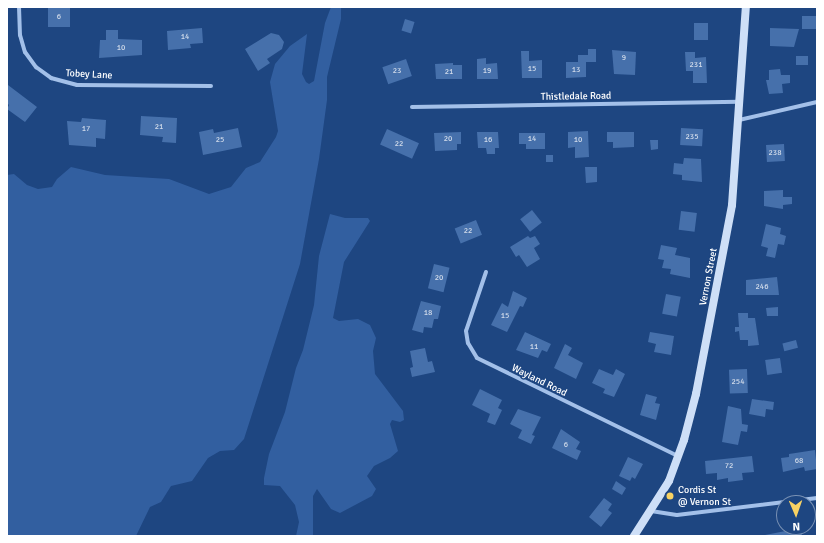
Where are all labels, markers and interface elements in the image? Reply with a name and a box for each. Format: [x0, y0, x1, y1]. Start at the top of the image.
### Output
house number: 6 [57, 12, 61, 22]
house number: 14 [181, 32, 189, 42]
house number: 10 [117, 43, 125, 53]
house number: 9 [622, 53, 626, 63]
house number: 231 [690, 60, 702, 70]
house number: 15 [528, 64, 536, 74]
house number: 13 [572, 65, 580, 75]
house number: 23 [393, 66, 401, 76]
house number: 19 [483, 66, 491, 76]
house number: 21 [445, 67, 453, 77]
street label: Tobey Lane [65, 68, 113, 82]
street label: Thistledale Road [541, 90, 611, 104]
house number: 21 [155, 122, 163, 132]
house number: 17 [82, 124, 90, 134]
house number: 235 [686, 132, 698, 142]
house number: 20 [444, 134, 452, 144]
house number: 14 [528, 134, 536, 144]
house number: 25 [216, 135, 224, 145]
house number: 16 [484, 135, 492, 145]
house number: 10 [574, 135, 582, 145]
house number: 22 [395, 139, 403, 149]
house number: 238 [769, 148, 781, 158]
house number: 22 [464, 226, 472, 236]
street label: Vernon Street [698, 247, 720, 307]
house number: 20 [435, 273, 443, 283]
house number: 246 [756, 282, 768, 292]
house number: 18 [424, 308, 432, 318]
house number: 15 [501, 311, 509, 321]
house number: 11 [530, 342, 538, 352]
street label: Wayland Road [509, 362, 569, 400]
house number: 254 [732, 377, 744, 387]
house number: 6 [564, 440, 568, 450]
house number: 68 [795, 456, 803, 466]
house number: 72 [725, 461, 733, 471]
place label: Cordis St @ Vernon St [678, 484, 731, 508]
marker: Cordis St @ Vernon St [665, 491, 675, 501]
north arrow [776, 495, 816, 535]
text: N [792, 520, 800, 533]

